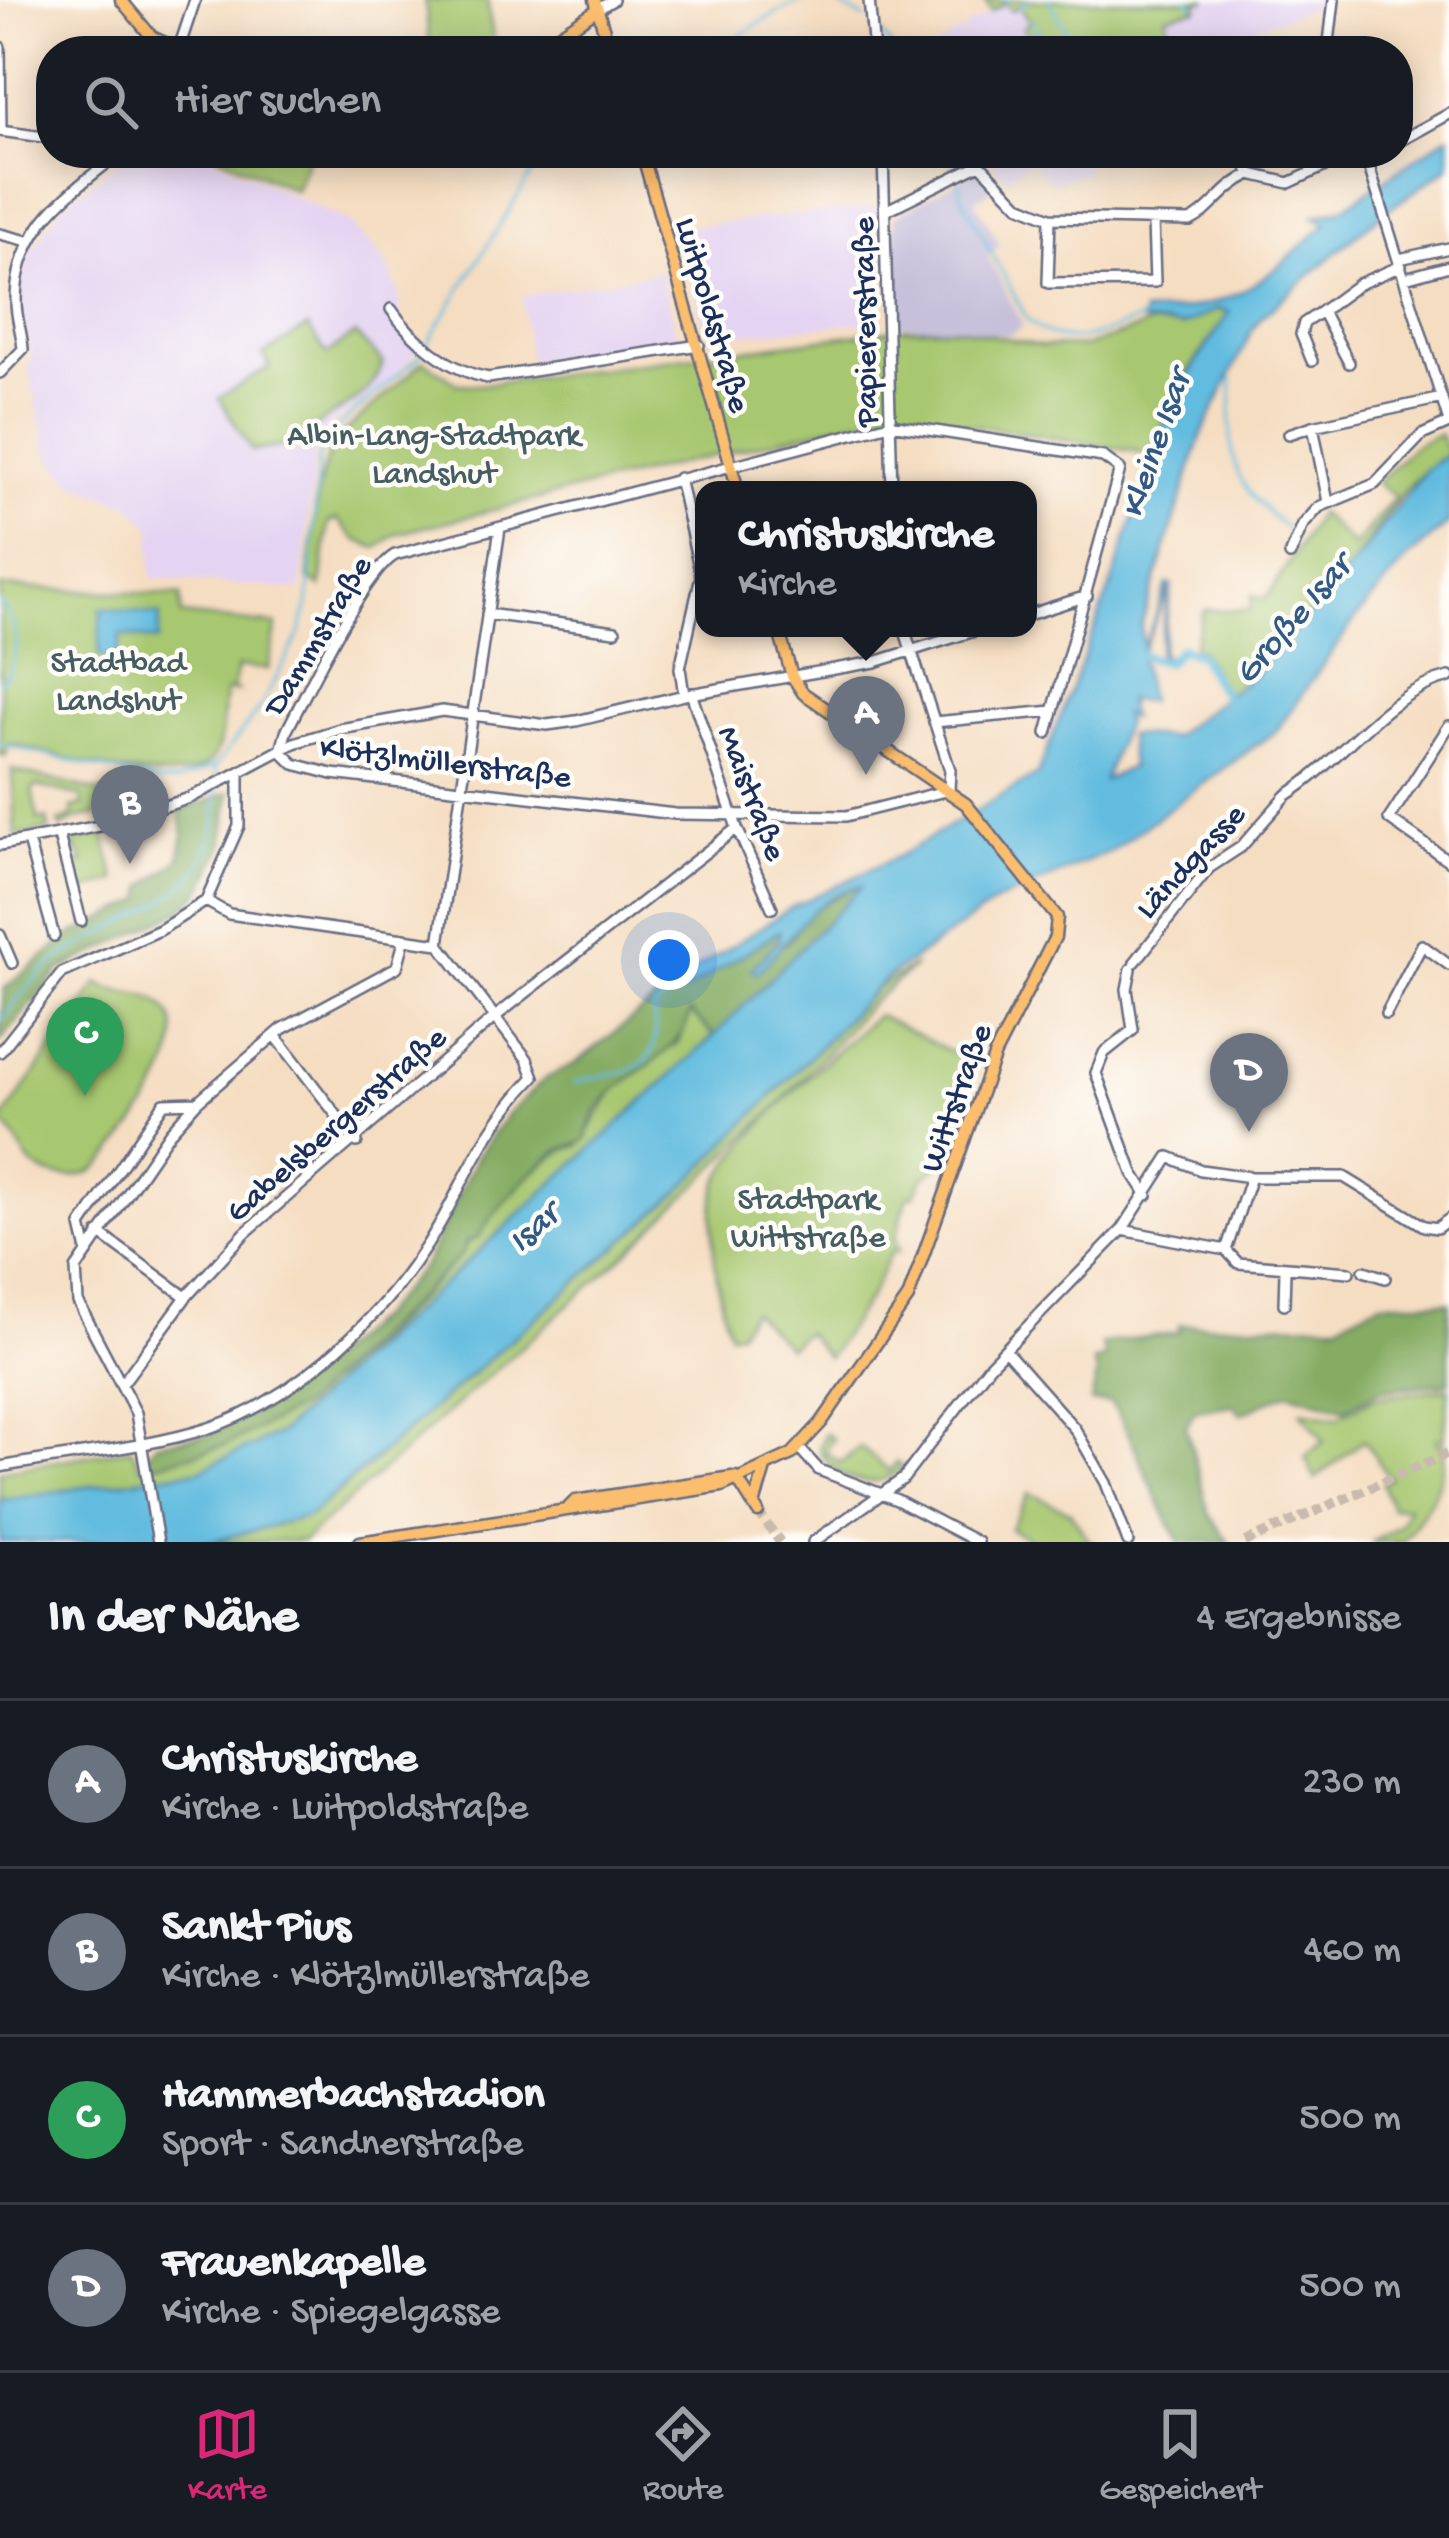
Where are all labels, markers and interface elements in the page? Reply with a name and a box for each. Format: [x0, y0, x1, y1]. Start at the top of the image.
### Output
search box [36, 36, 1413, 168]
icon: search [78, 69, 144, 135]
text: Hier suchen [174, 76, 381, 129]
street label: Luitpoldstraße [664, 214, 756, 418]
street label: Papiererstraße [847, 216, 889, 428]
water label: Kleine Isar [1113, 359, 1206, 524]
park label: Albin-Lang-Stadtpark Landshut [287, 419, 584, 495]
popup [695, 481, 1037, 637]
text: Christuskirche [738, 510, 994, 563]
water label: Große Isar [1227, 542, 1368, 695]
street label: Dammstraße [257, 550, 383, 725]
text: Kirche [738, 563, 836, 609]
park label: Stadtbad Landshut [51, 646, 188, 722]
pin: A [827, 676, 905, 775]
street label: Maistraße [706, 721, 793, 868]
street label: Klötzlmüllerstraße [318, 731, 574, 799]
pin: B [91, 765, 169, 864]
street label: Ländgasse [1129, 797, 1256, 929]
your location [639, 930, 699, 990]
pin: C [46, 997, 124, 1096]
street label: Wittstraße [914, 1019, 1003, 1178]
street label: Gabelsbergerstraße [220, 1020, 457, 1233]
pin: D [1210, 1033, 1288, 1132]
park label: Stadtpark Wittstraße [731, 1183, 886, 1259]
water label: Isar [501, 1190, 575, 1264]
text: In der Nähe [48, 1590, 298, 1650]
text: 4 Ergebnisse [1196, 1597, 1401, 1643]
text: Christuskirche [162, 1734, 417, 1787]
text: A [75, 1761, 99, 1807]
text: 230 m [1303, 1761, 1401, 1807]
text: Kirche · Luitpoldstraße [162, 1787, 528, 1833]
text: Sankt Pius [162, 1902, 351, 1955]
text: B [77, 1929, 97, 1975]
text: 460 m [1304, 1929, 1401, 1975]
text: Kirche · Klötzlmüllerstraße [162, 1955, 589, 2001]
text: Hammerbachstadion [162, 2070, 545, 2123]
text: C [76, 2097, 98, 2143]
text: 500 m [1299, 2097, 1401, 2143]
text: Sport · Sandnerstraße [162, 2123, 523, 2169]
text: Frauenkapelle [162, 2238, 425, 2291]
text: D [74, 2265, 100, 2311]
text: 500 m [1299, 2265, 1401, 2311]
text: Kirche · Spiegelgasse [162, 2291, 500, 2337]
tab: Karte [188, 2401, 267, 2511]
tab: Route [643, 2401, 723, 2511]
tab: Gespeichert [1099, 2401, 1261, 2511]

